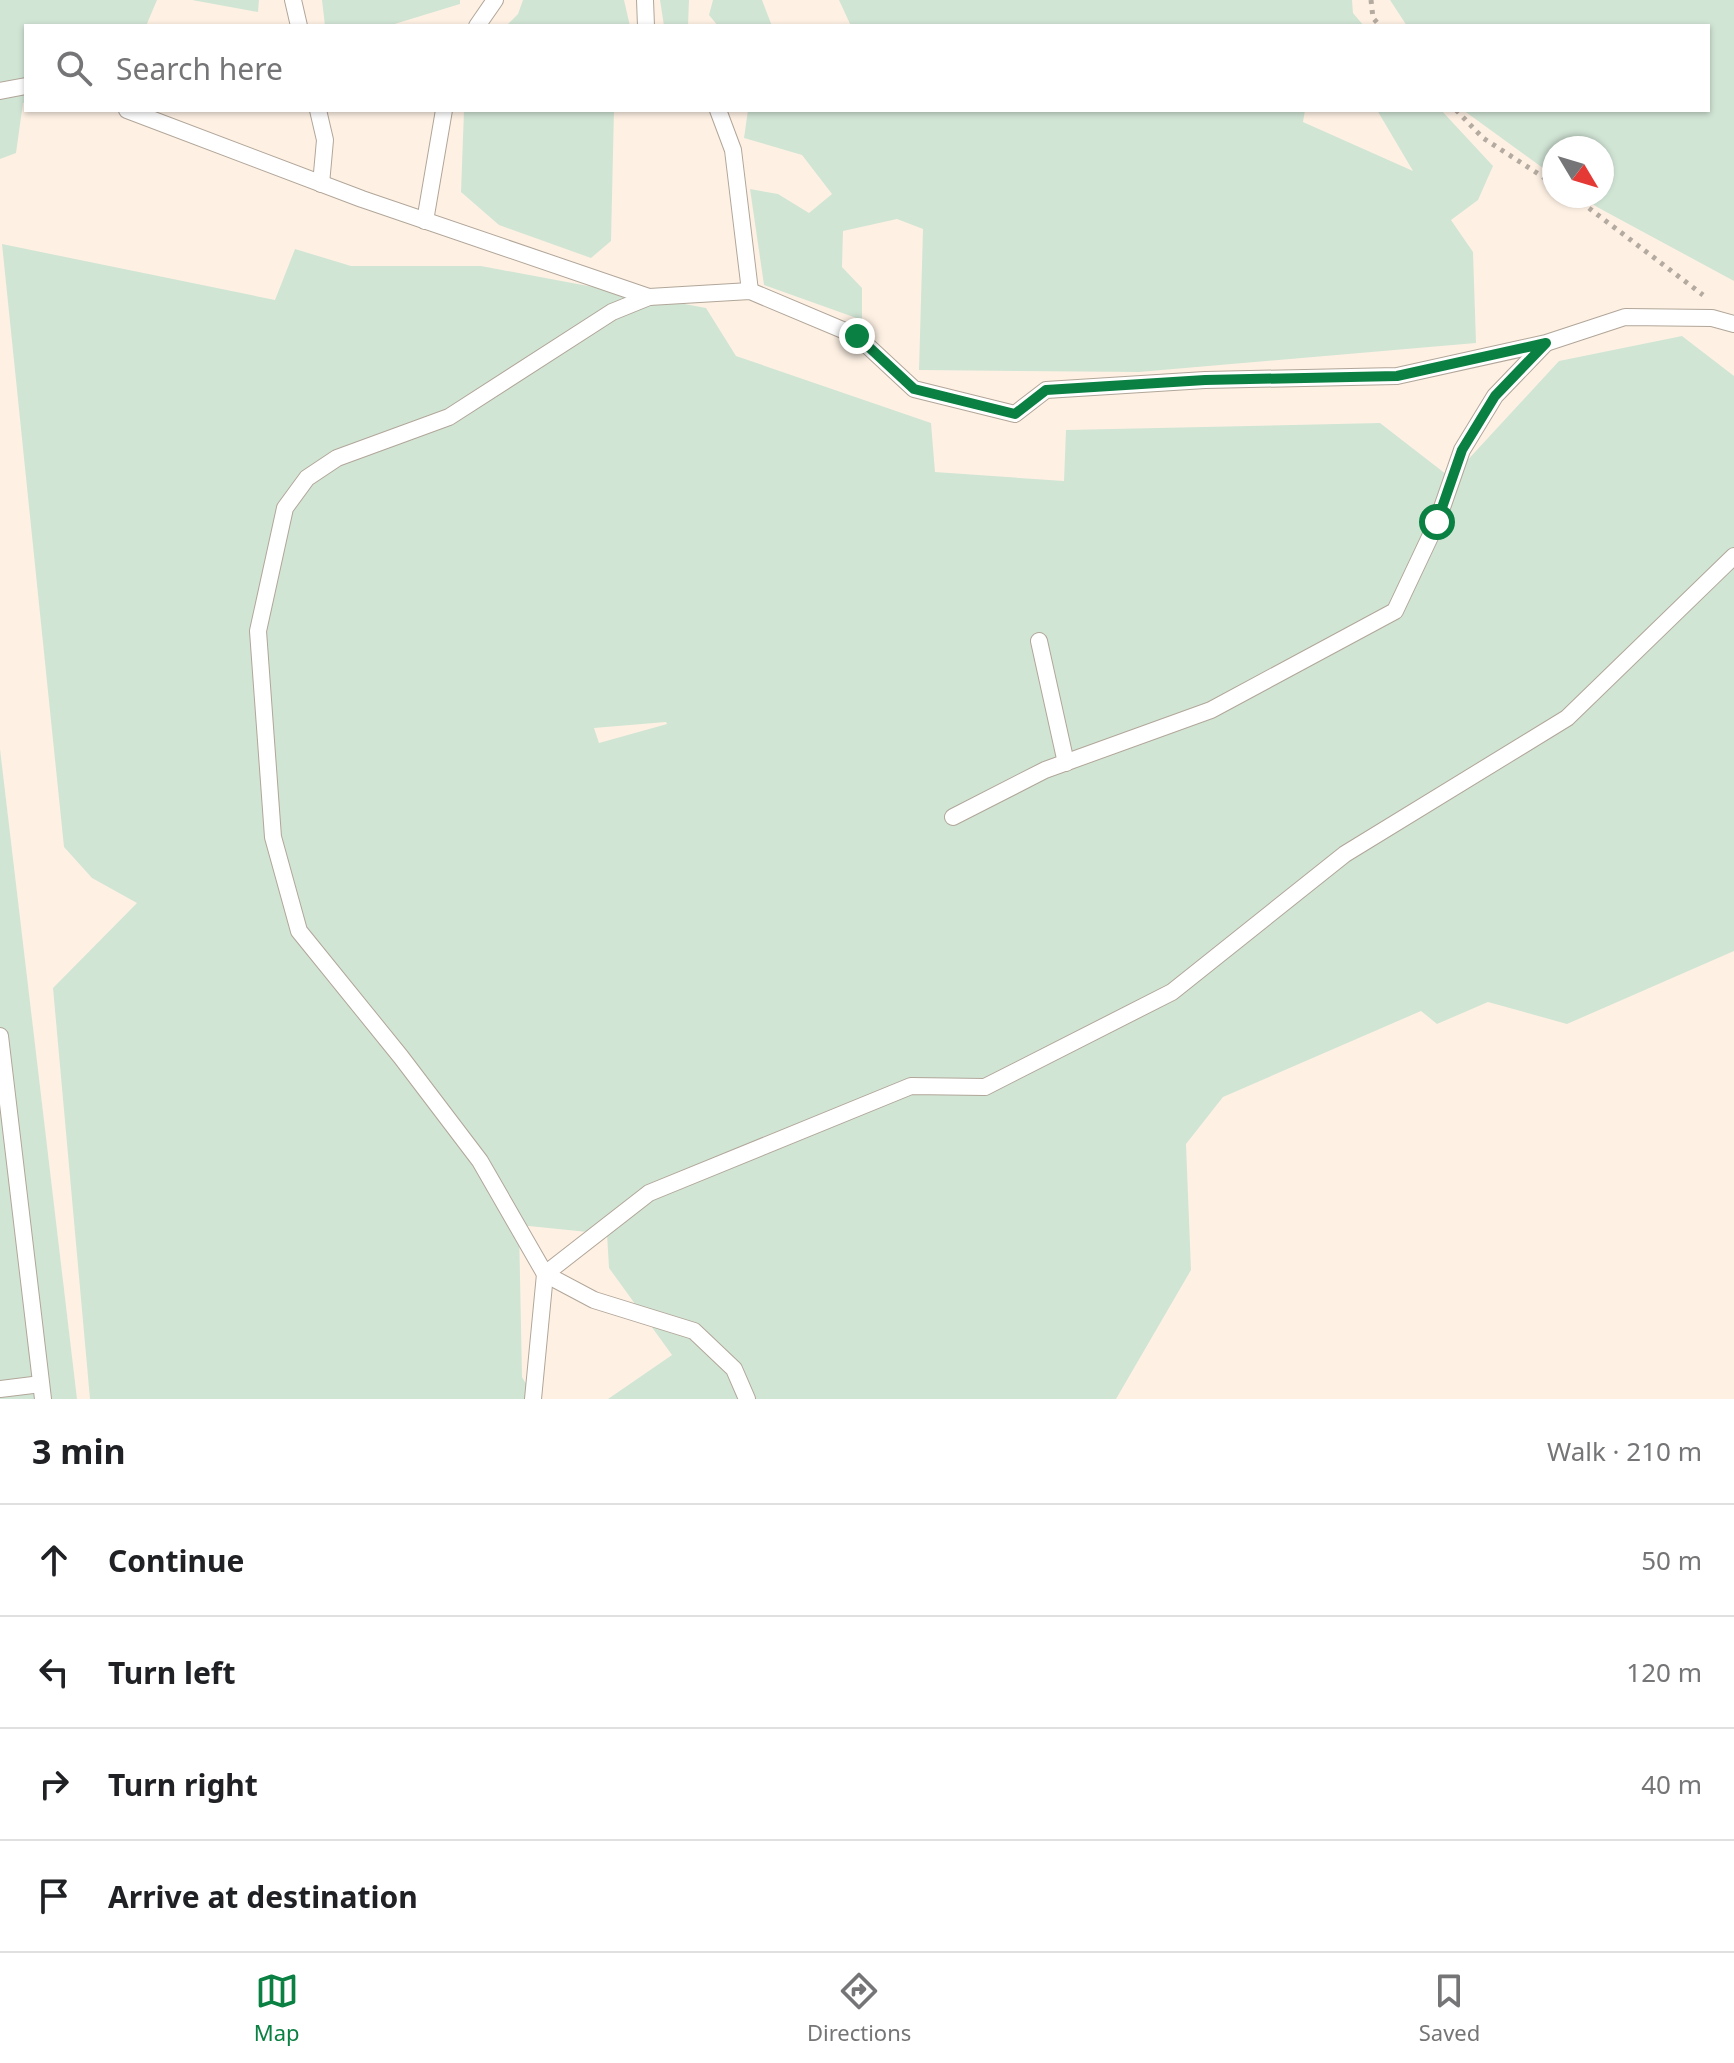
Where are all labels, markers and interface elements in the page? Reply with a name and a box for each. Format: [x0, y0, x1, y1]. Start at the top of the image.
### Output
search box [24, 24, 1710, 112]
icon: search [52, 46, 96, 90]
text: Search here [116, 48, 283, 89]
north arrow [1542, 136, 1614, 208]
route end [839, 318, 875, 354]
route start [1419, 504, 1455, 540]
text: 3 min [32, 1428, 126, 1474]
text: Walk · 210 m [1547, 1433, 1702, 1469]
icon: ahead [32, 1538, 76, 1582]
text: Continue [108, 1540, 244, 1581]
text: 50 m [1641, 1542, 1702, 1578]
icon: left [32, 1650, 76, 1694]
text: Turn left [108, 1652, 236, 1693]
text: 120 m [1626, 1654, 1702, 1690]
icon: right [32, 1762, 76, 1806]
text: Turn right [108, 1764, 258, 1805]
text: 40 m [1641, 1766, 1702, 1802]
icon: arrive [32, 1874, 76, 1918]
text: Arrive at destination [108, 1876, 418, 1917]
tab: Map [254, 1969, 300, 2047]
tab: Directions [807, 1969, 911, 2047]
tab: Saved [1419, 1969, 1480, 2047]

